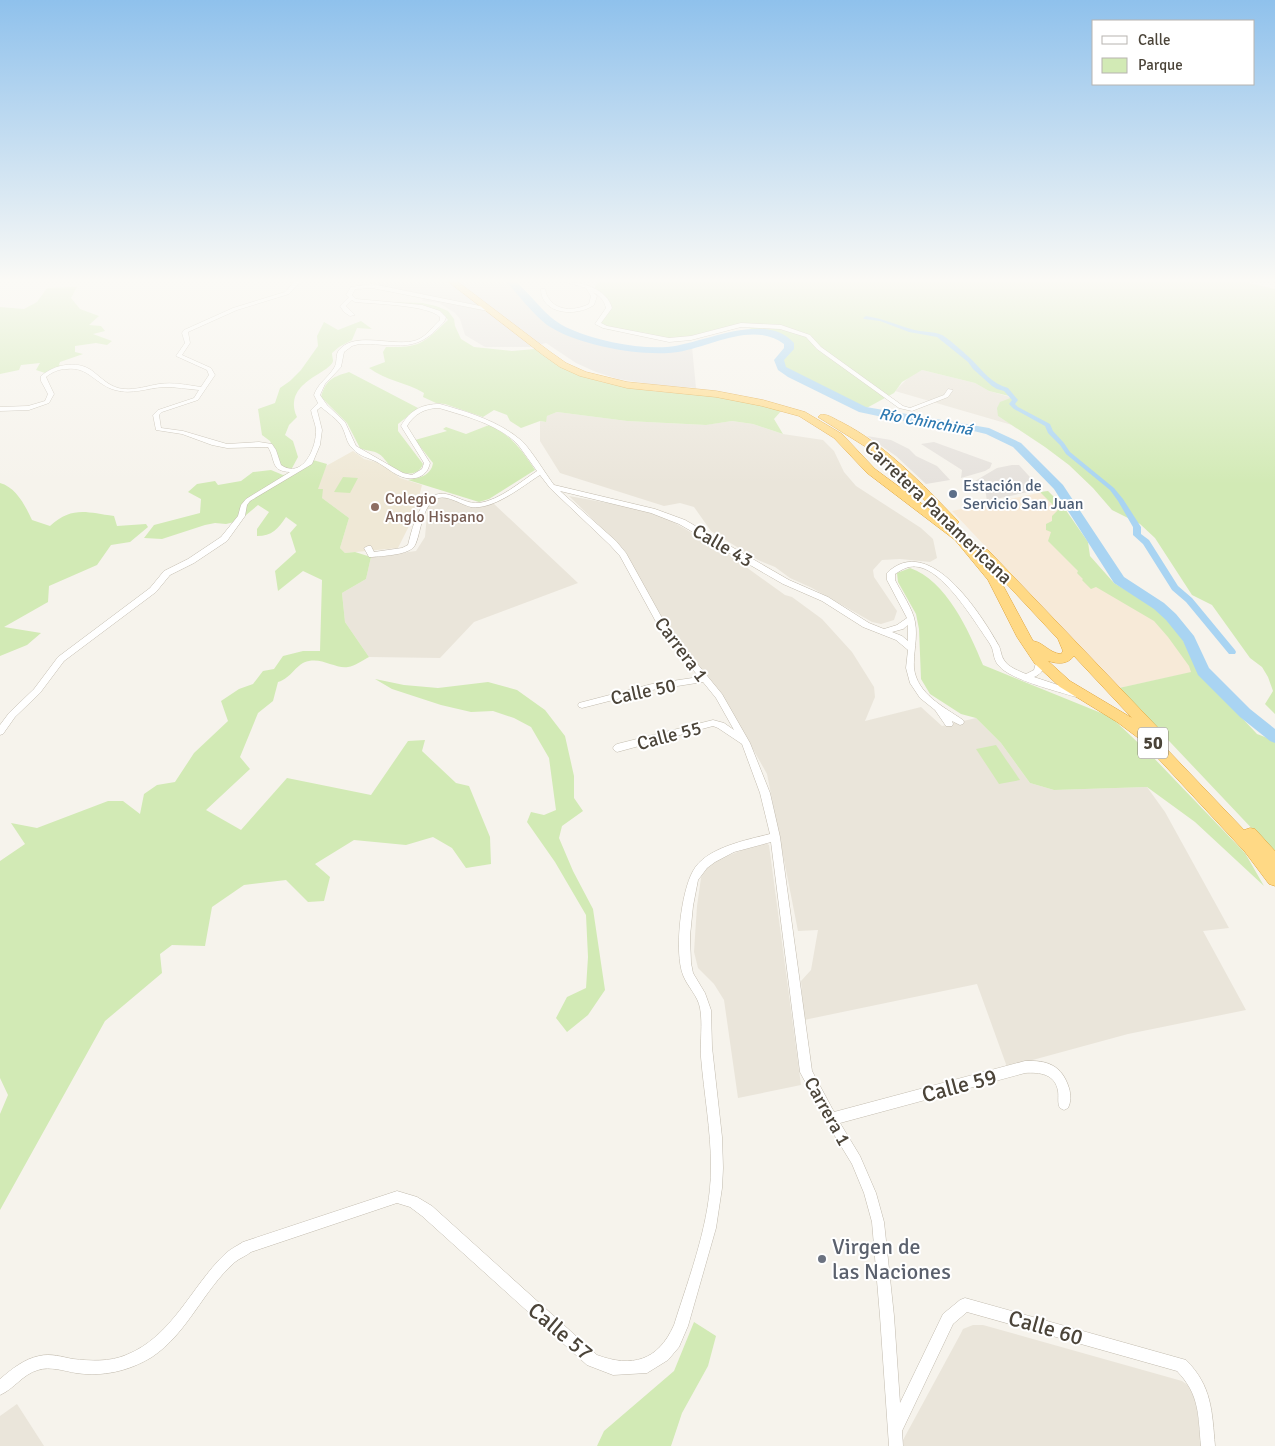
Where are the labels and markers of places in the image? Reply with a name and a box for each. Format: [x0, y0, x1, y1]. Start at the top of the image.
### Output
place label: Estación de Servicio San Juan [963, 476, 1084, 514]
marker: Estación de Servicio San Juan [947, 488, 959, 500]
place label: Colegio Anglo Hispano [385, 489, 484, 527]
marker: Colegio Anglo Hispano [369, 501, 381, 513]
place label: Virgen de las Naciones [832, 1233, 951, 1285]
marker: Virgen de las Naciones [816, 1253, 828, 1265]

